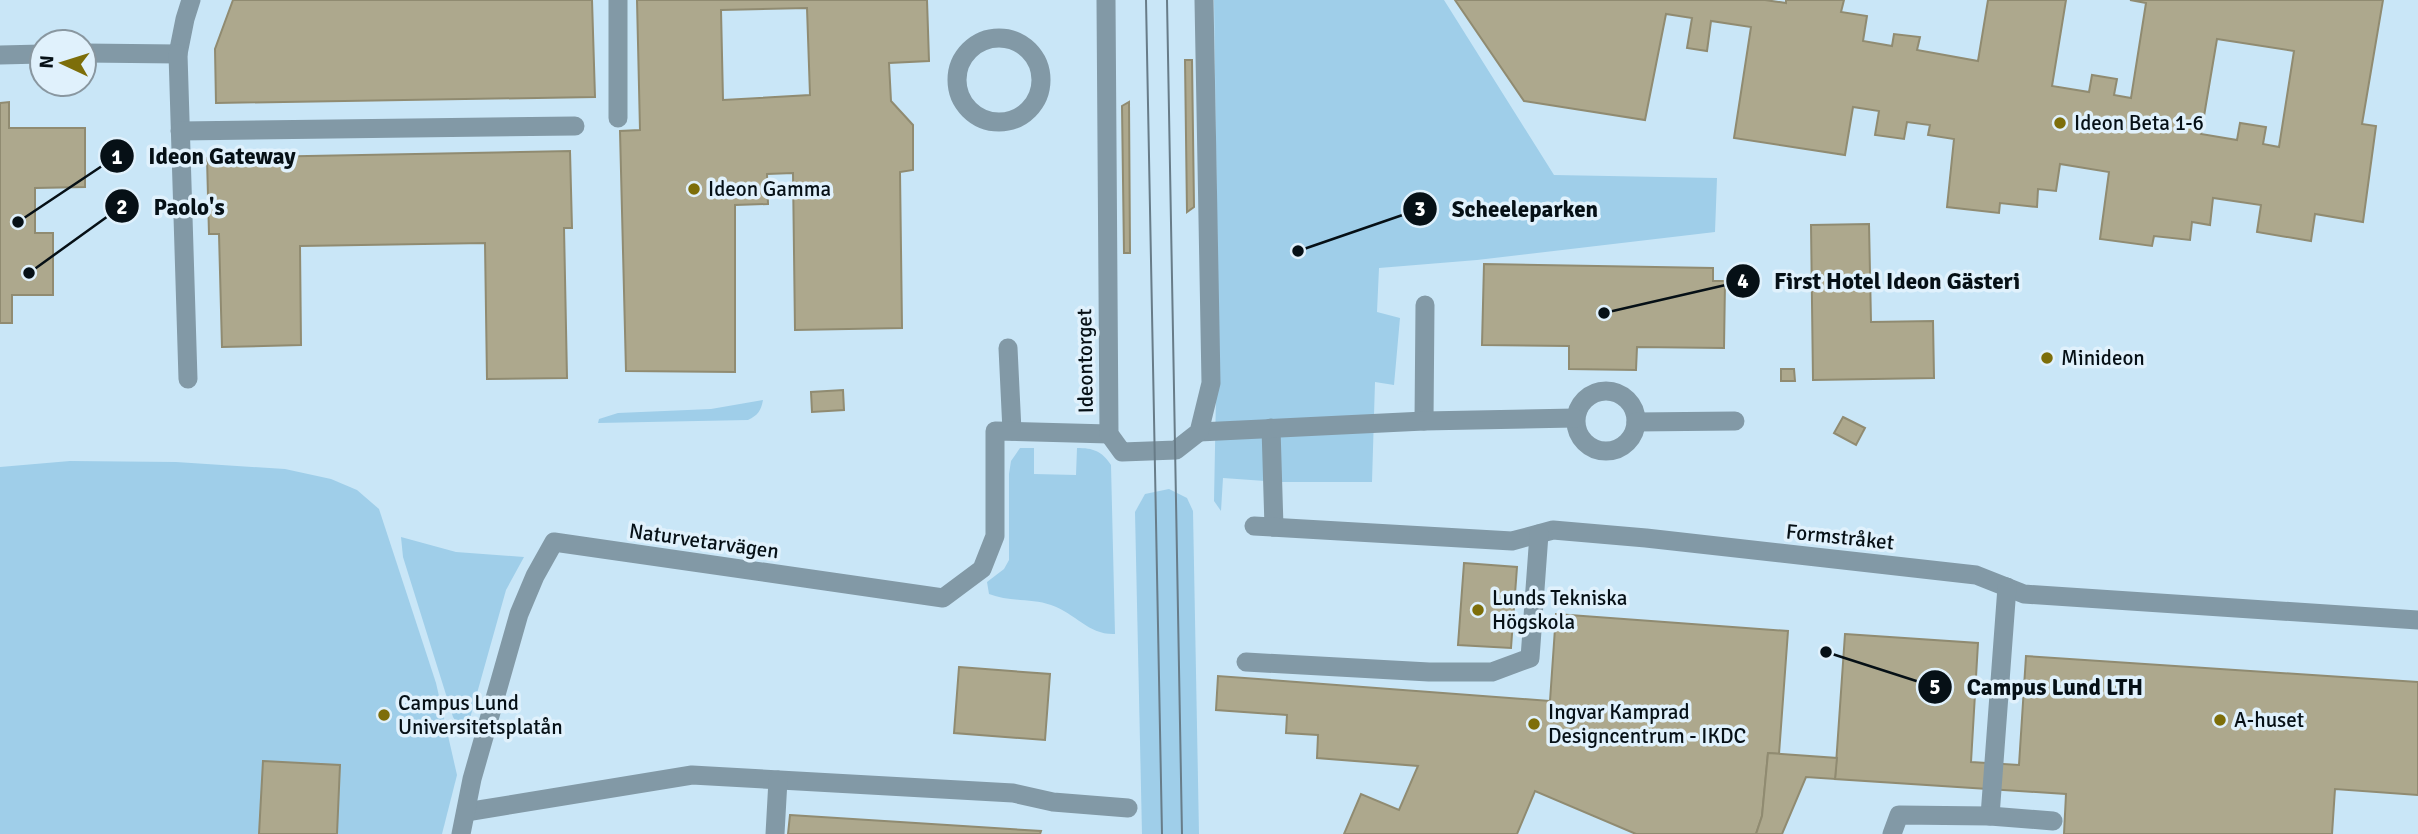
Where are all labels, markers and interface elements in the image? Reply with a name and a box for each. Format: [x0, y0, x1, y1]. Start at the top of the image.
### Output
north arrow [28, 28, 98, 98]
text: N [35, 54, 59, 69]
place label: Ideon Beta 1-6 [2074, 110, 2204, 136]
marker: Ideon Beta 1-6 [2052, 115, 2068, 131]
callout: Ideon Gateway [99, 134, 310, 178]
text: Ideon Gateway [148, 142, 296, 171]
text: 1 [111, 144, 123, 170]
place label: Ideon Gamma [708, 176, 831, 202]
marker: Ideon Gamma [686, 181, 702, 197]
callout: Paolo's [105, 184, 239, 228]
callout: Scheeleparken [1403, 187, 1612, 231]
text: Paolo's [153, 193, 225, 222]
text: 2 [116, 194, 128, 220]
text: Scheeleparken [1452, 195, 1598, 224]
text: 3 [1414, 196, 1426, 222]
callout: First Hotel Ideon Gästeri [1725, 259, 2035, 303]
text: First Hotel Ideon Gästeri [1774, 267, 2020, 296]
text: 4 [1737, 268, 1749, 294]
street label: Ideontorget [1071, 308, 1099, 414]
place label: Minideon [2061, 345, 2145, 371]
marker: Minideon [2039, 350, 2055, 366]
street label: Naturvetarvägen [627, 518, 781, 564]
street label: Formstråket [1785, 518, 1895, 556]
place label: Lunds Tekniska Högskola [1492, 585, 1627, 635]
marker: Lunds Tekniska Högskola [1470, 602, 1486, 618]
callout: Campus Lund LTH [1917, 665, 2157, 709]
text: Campus Lund LTH [1967, 673, 2143, 702]
text: 5 [1929, 674, 1941, 700]
place label: Campus Lund Universitetsplatån [398, 690, 563, 740]
place label: Ingvar Kamprad Designcentrum - IKDC [1548, 699, 1746, 749]
marker: Campus Lund Universitetsplatån [376, 707, 392, 723]
place label: A-huset [2234, 707, 2304, 733]
marker: A-huset [2212, 712, 2228, 728]
marker: Ingvar Kamprad Designcentrum - IKDC [1526, 716, 1542, 732]

